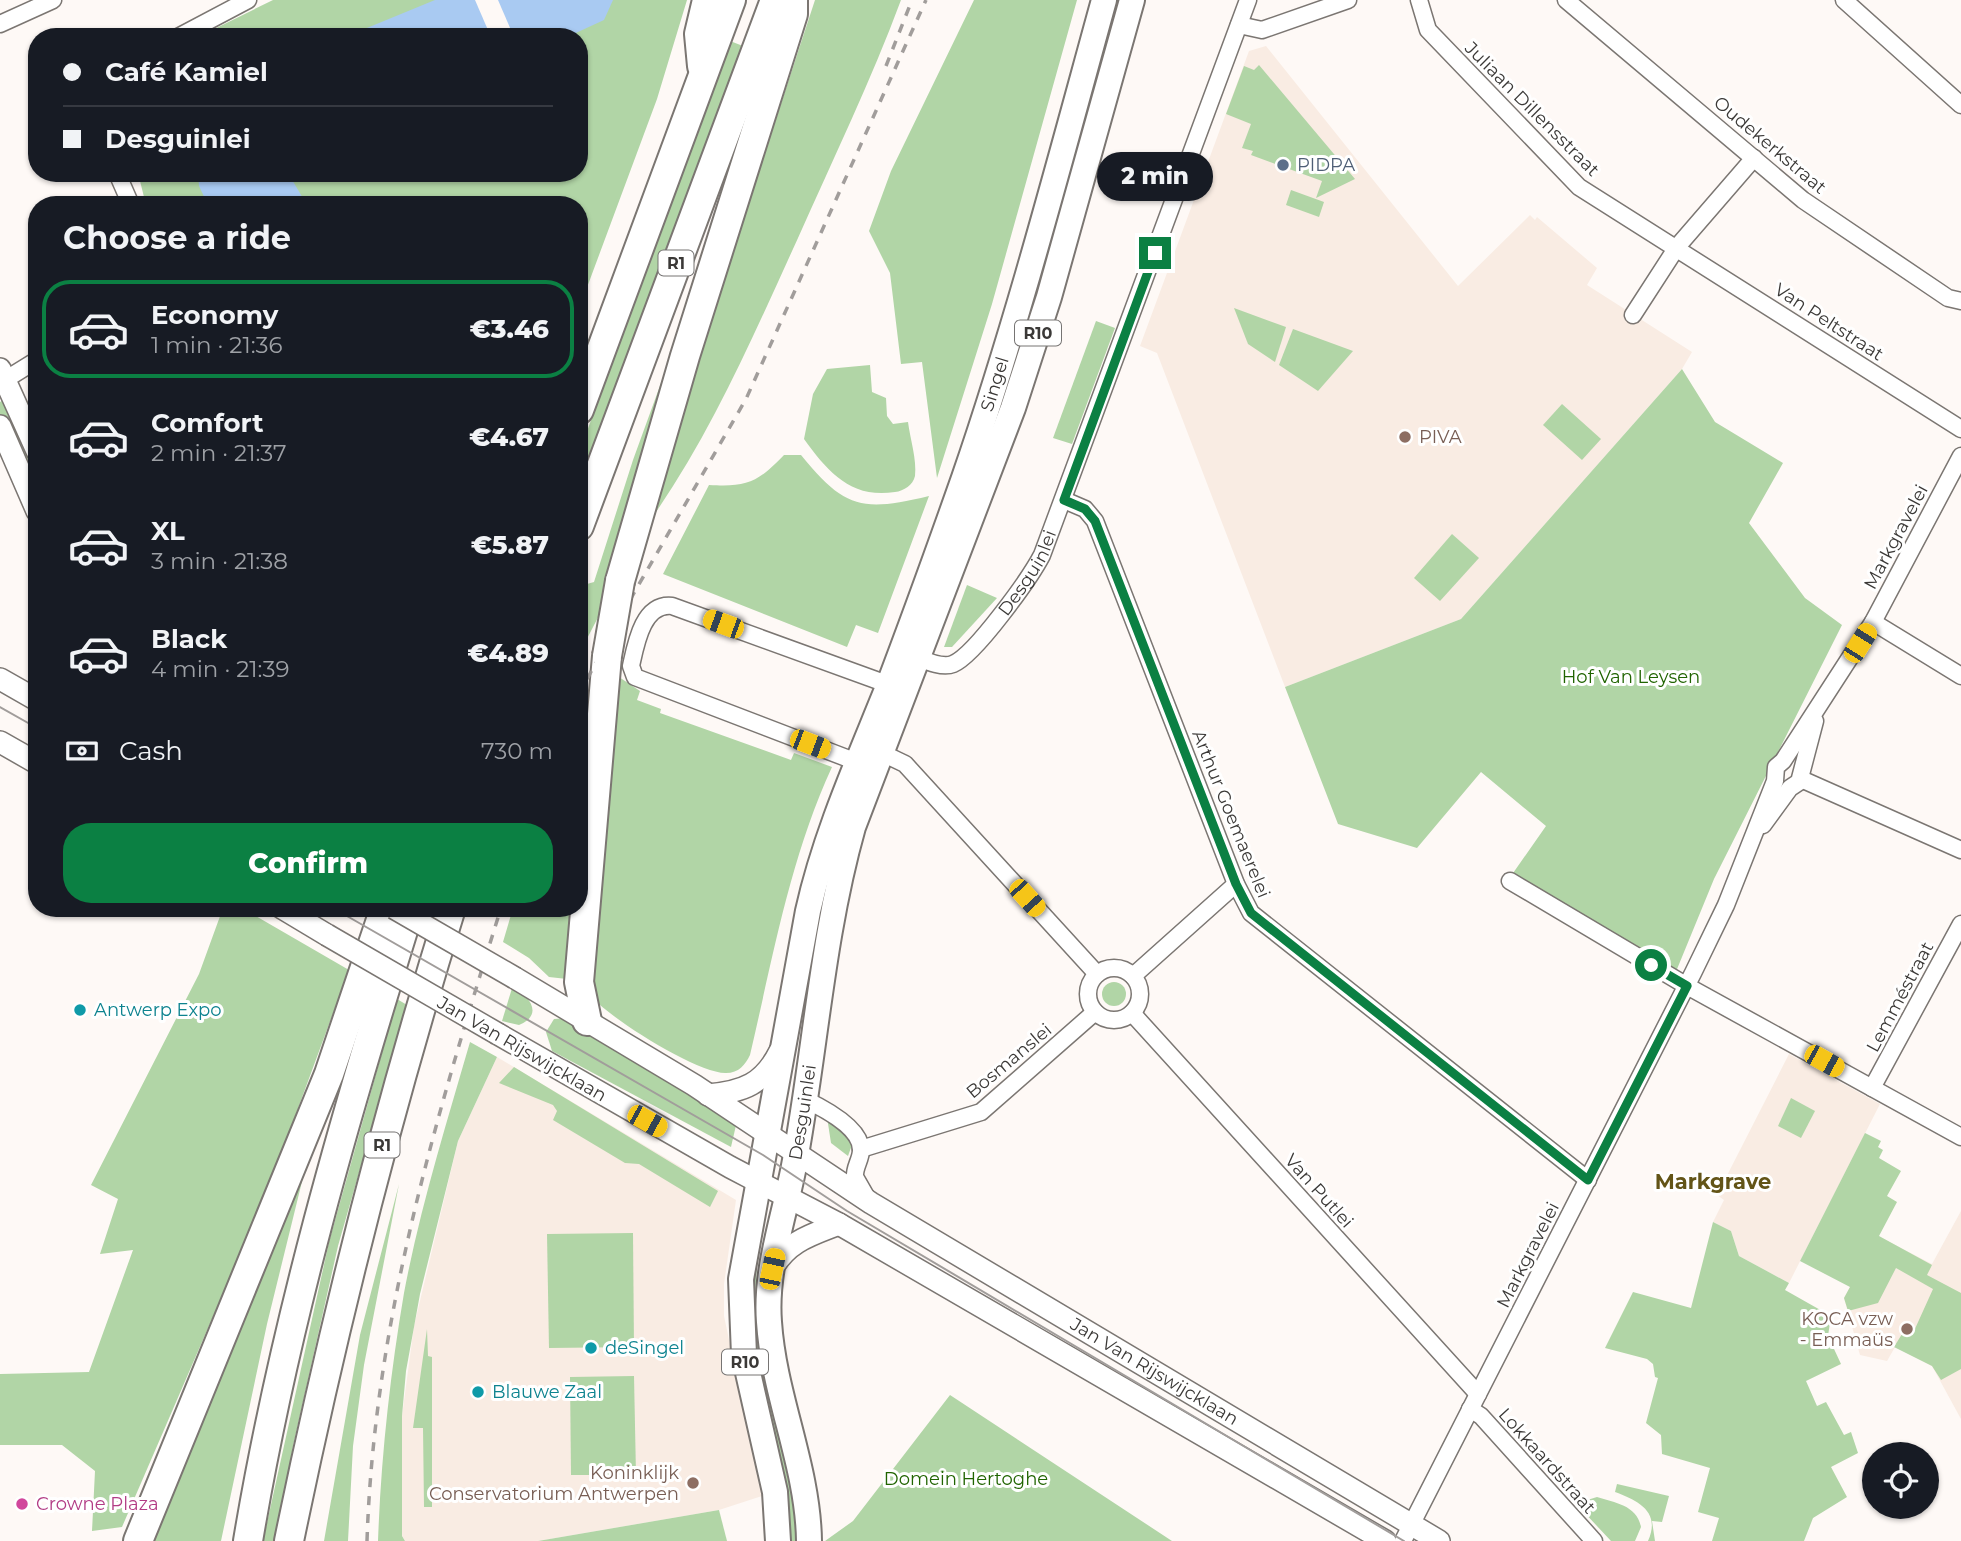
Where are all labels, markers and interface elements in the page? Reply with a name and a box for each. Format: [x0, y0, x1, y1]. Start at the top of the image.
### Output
street label: Juliaan Dillensstraat [1459, 36, 1604, 181]
text: Café Kamiel [105, 56, 268, 88]
street label: Oudekerkstraat [1709, 92, 1831, 198]
text: Desguinlei [105, 123, 251, 155]
callout: 2 min [1097, 152, 1213, 201]
place label: PIDPA [1297, 154, 1355, 176]
marker: PIDPA [1275, 157, 1291, 173]
text: 2 min [1121, 162, 1189, 190]
text: Choose a ride [63, 218, 291, 257]
route end [1139, 237, 1171, 269]
road number: R1 [658, 250, 694, 276]
street label: Van Peltstraat [1770, 279, 1888, 365]
icon: car [67, 298, 130, 361]
text: Economy [151, 299, 278, 331]
text: €3.46 [469, 313, 549, 345]
road number: R10 [1015, 320, 1061, 346]
text: 1 min · 21:36 [151, 331, 283, 359]
street label: Singel [976, 354, 1014, 414]
icon: car [67, 406, 130, 469]
text: Comfort [151, 407, 263, 439]
text: €4.67 [469, 421, 549, 453]
place label: PIVA [1419, 426, 1462, 448]
marker: PIVA [1397, 429, 1413, 445]
text: 2 min · 21:37 [151, 439, 287, 467]
street label: Markgravelei [1859, 481, 1933, 593]
icon: car [67, 514, 130, 577]
text: XL [151, 515, 185, 547]
street label: Desguinlei [993, 527, 1061, 620]
text: €5.87 [471, 529, 549, 561]
text: 3 min · 21:38 [151, 547, 288, 575]
car [700, 607, 747, 641]
car [1840, 620, 1881, 666]
icon: car [67, 622, 130, 685]
text: Black [151, 623, 227, 655]
text: €4.89 [467, 637, 549, 669]
text: 4 min · 21:39 [151, 655, 289, 683]
park label: Hof Van Leysen [1562, 666, 1700, 688]
car [787, 727, 834, 761]
street label: Arthur Goemaerelei [1187, 727, 1275, 901]
icon: cash [63, 732, 101, 770]
text: Cash [119, 735, 183, 767]
text: 730 m [481, 737, 553, 765]
button: Confirm [63, 823, 553, 903]
car [1006, 875, 1049, 921]
street label: Lemméstraat [1862, 938, 1938, 1056]
route start [1635, 949, 1667, 981]
street label: Jan Van Rijswijcklaan [433, 991, 610, 1106]
place label: Antwerp Expo [94, 999, 222, 1021]
marker: Antwerp Expo [72, 1002, 88, 1018]
street label: Bosmanslei [962, 1019, 1056, 1103]
car [1801, 1042, 1848, 1080]
street label: Desguinlei [784, 1063, 821, 1162]
car [624, 1102, 671, 1140]
road number: R1 [364, 1133, 400, 1158]
street label: Van Putlei [1280, 1149, 1358, 1233]
district label: Markgrave [1655, 1169, 1771, 1194]
street label: Markgravelei [1492, 1199, 1564, 1311]
car [758, 1246, 787, 1292]
place label: KOCA vzw - Emmaüs [1800, 1308, 1893, 1351]
street label: Jan Van Rijswijcklaan [1066, 1313, 1242, 1430]
marker: KOCA vzw - Emmaüs [1899, 1321, 1915, 1337]
place label: deSingel [605, 1337, 684, 1359]
marker: deSingel [583, 1340, 599, 1356]
road number: R10 [722, 1350, 768, 1374]
place label: Blauwe Zaal [492, 1381, 602, 1403]
marker: Blauwe Zaal [470, 1384, 486, 1400]
street label: Lokkaardstraat [1494, 1404, 1600, 1518]
map controls [1862, 1442, 1939, 1519]
button: locate [1862, 1442, 1939, 1519]
place label: Koninklijk Conservatorium Antwerpen [429, 1462, 679, 1505]
park label: Domein Hertoghe [884, 1468, 1048, 1490]
marker: Koninklijk Conservatorium Antwerpen [685, 1475, 701, 1491]
place label: Crowne Plaza [36, 1493, 159, 1515]
marker: Crowne Plaza [14, 1496, 30, 1512]

